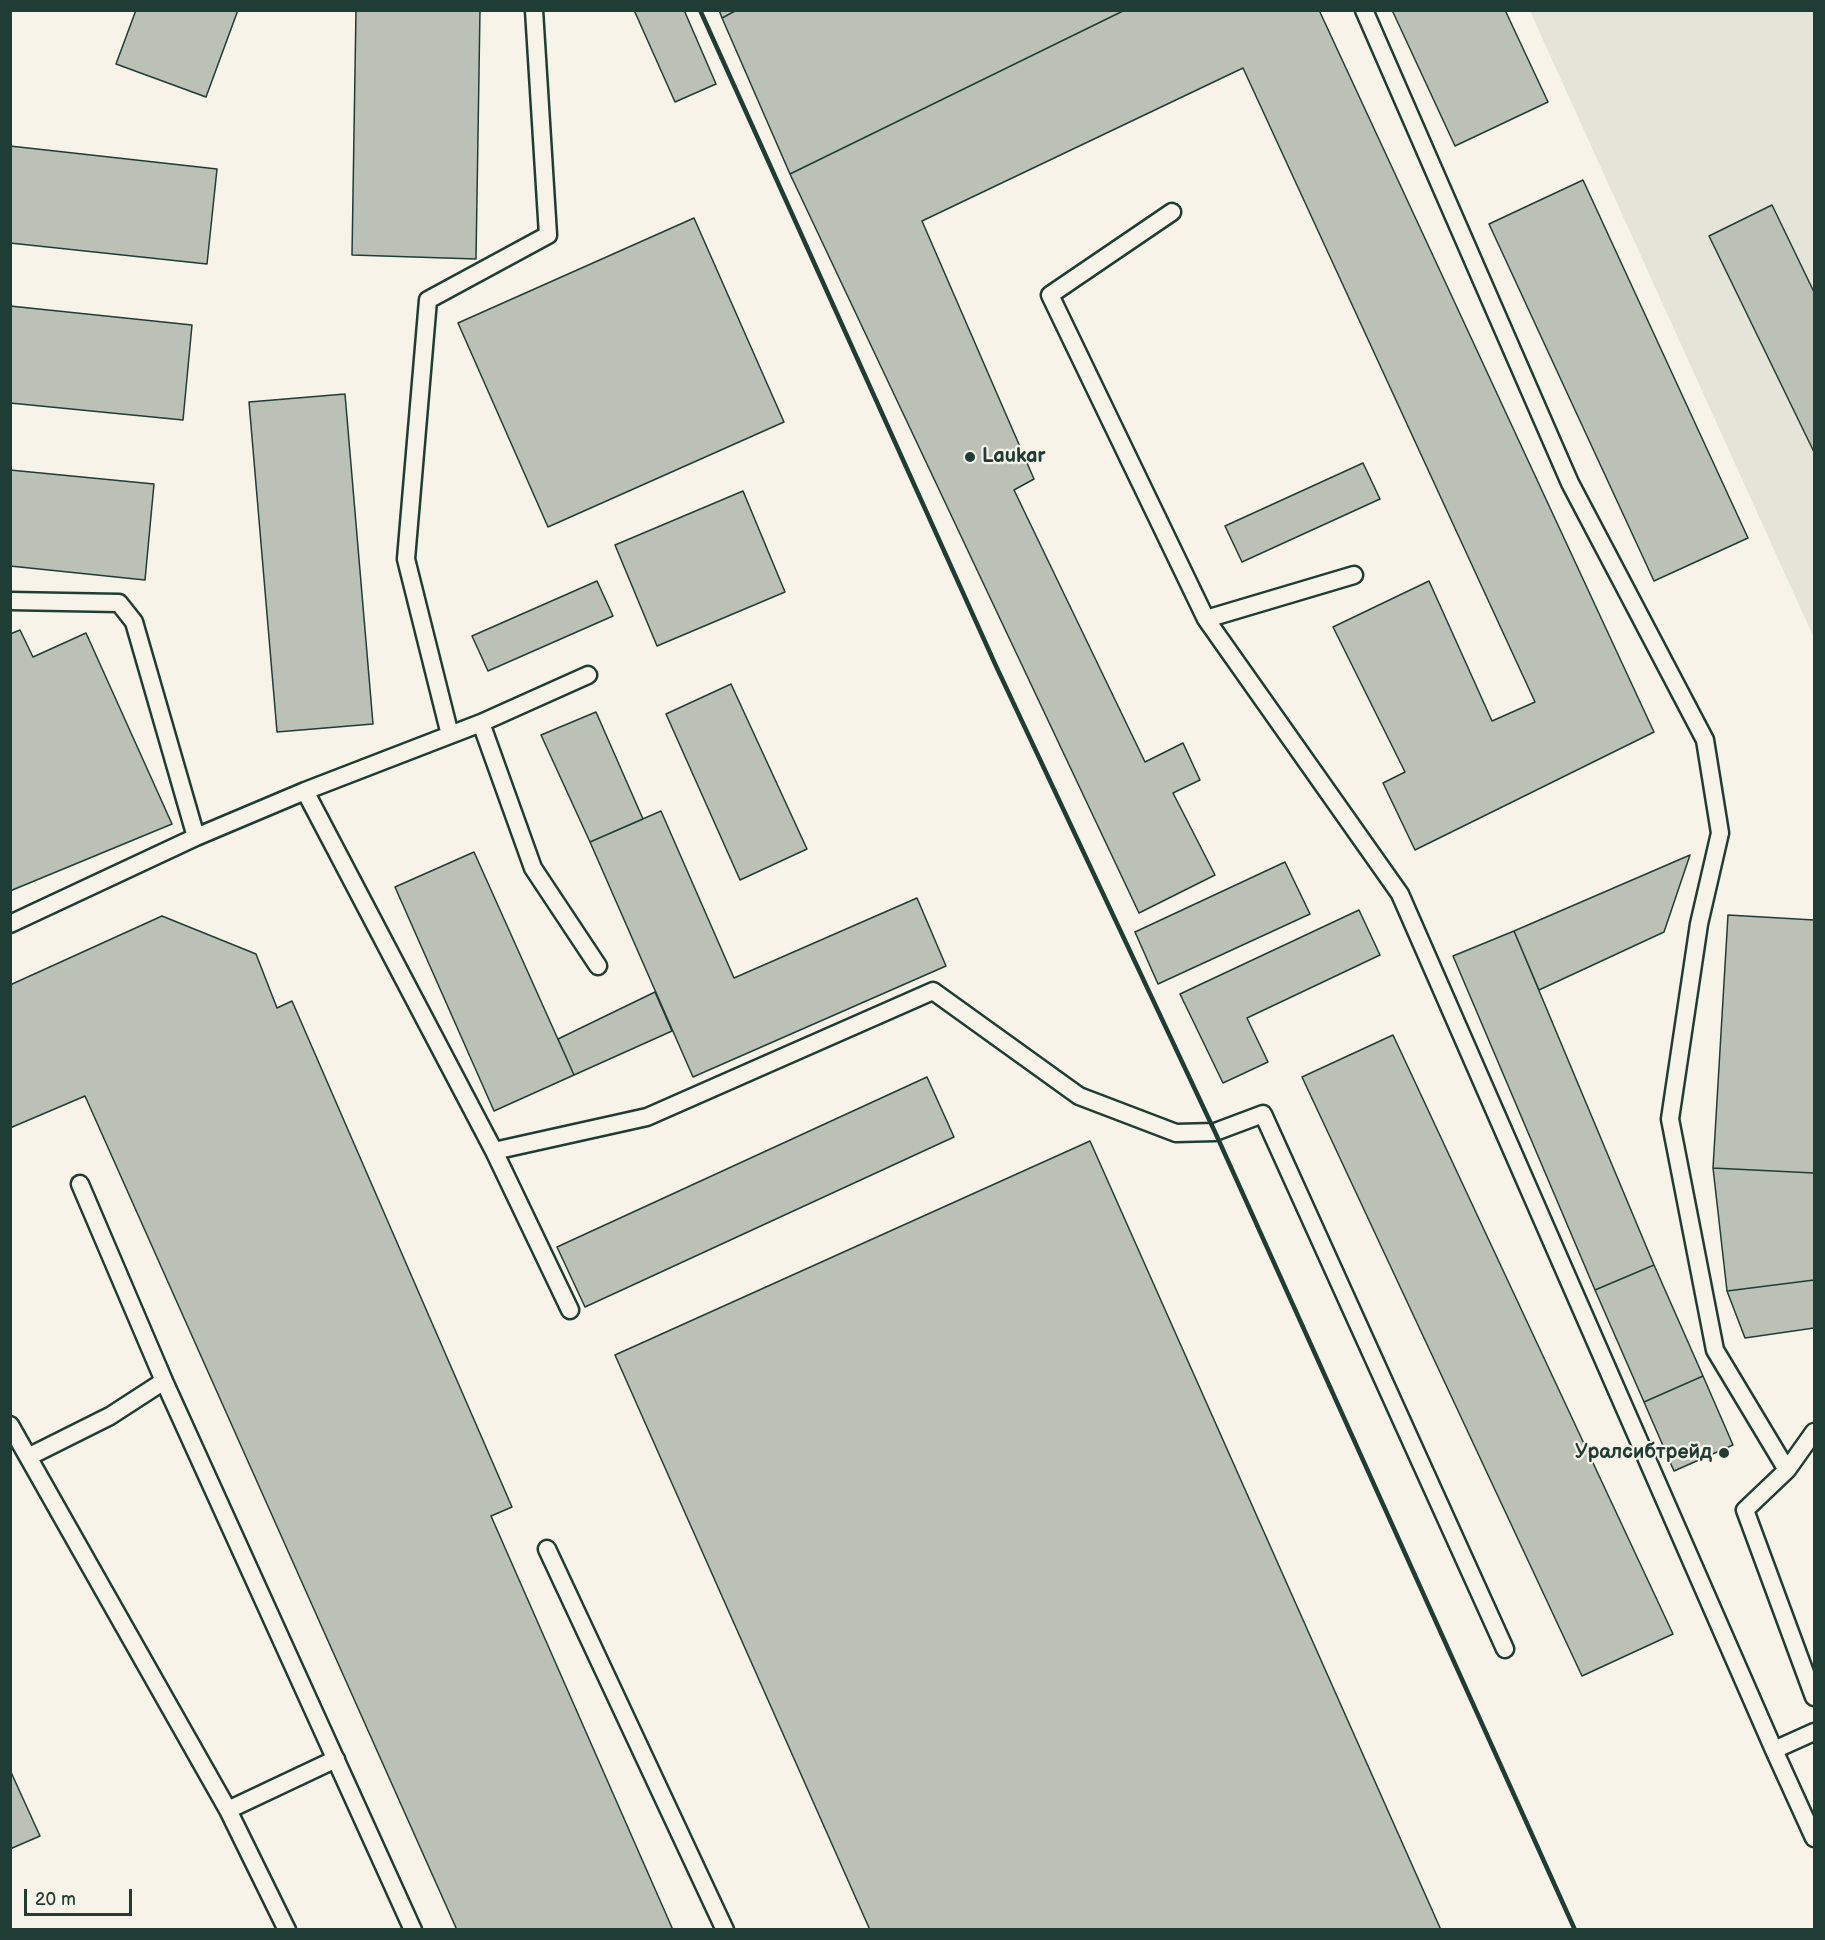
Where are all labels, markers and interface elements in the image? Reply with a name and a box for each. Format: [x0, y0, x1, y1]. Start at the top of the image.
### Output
place label: Laukar [982, 445, 1045, 469]
marker: Laukar [963, 450, 977, 464]
place label: Уралcибтрейд [1575, 1441, 1712, 1465]
marker: Уралcибтрейд [1717, 1446, 1731, 1460]
scale bar [27, 1877, 135, 1915]
text: 20 m [35, 1889, 76, 1910]

